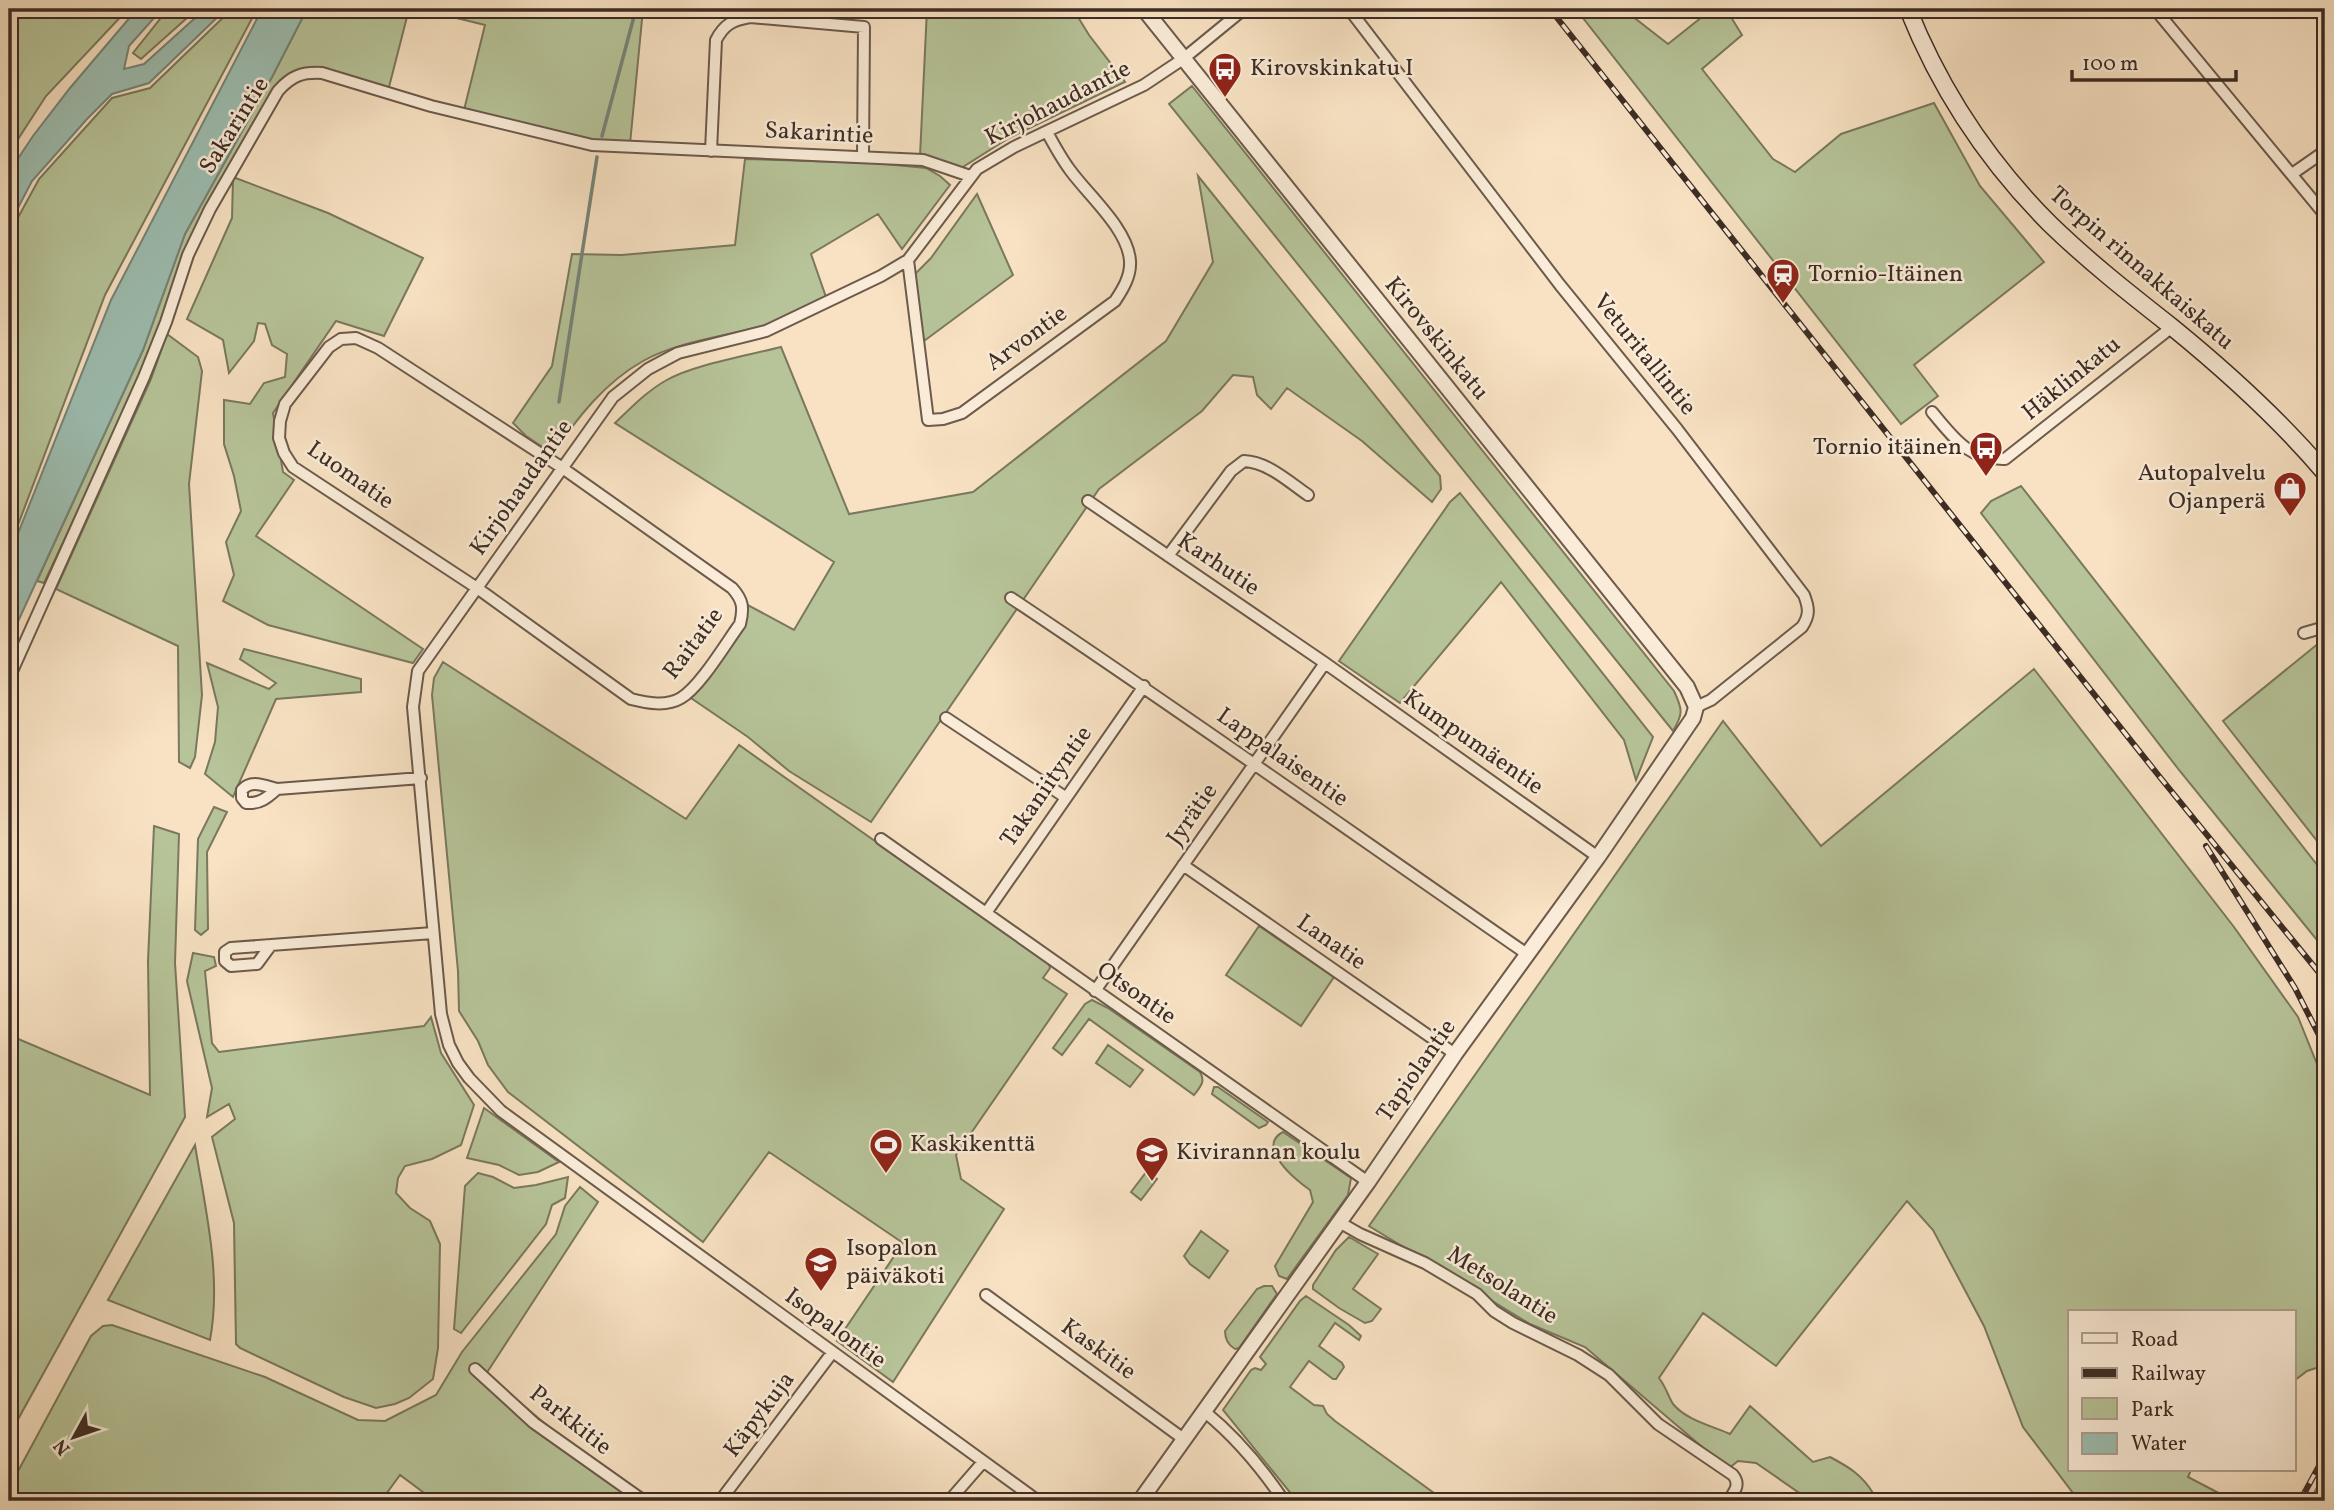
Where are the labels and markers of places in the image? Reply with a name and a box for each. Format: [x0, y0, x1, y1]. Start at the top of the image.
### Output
bus stop icon: Kirovskinkatu I [1206, 50, 1244, 99]
place label: Kirovskinkatu I [1250, 52, 1414, 86]
station icon: Tornio-Itäinen [1764, 256, 1802, 305]
place label: Tornio-Itäinen [1808, 258, 1963, 292]
bus stop icon: Tornio itäinen [1967, 429, 2005, 478]
place label: Tornio itäinen [1813, 431, 1962, 465]
place label: Autopalvelu Ojanperä [2138, 457, 2266, 519]
shop icon: Autopalvelu Ojanperä [2271, 469, 2309, 518]
sports icon: Kaskikenttä [867, 1126, 905, 1175]
place label: Kaskikenttä [910, 1128, 1036, 1162]
school or university icon: Kivirannan koulu [1133, 1134, 1171, 1183]
place label: Kivirannan koulu [1176, 1136, 1361, 1170]
place label: Isopalon päiväkoti [846, 1232, 945, 1294]
school or university icon: Isopalon päiväkoti [802, 1244, 840, 1293]

